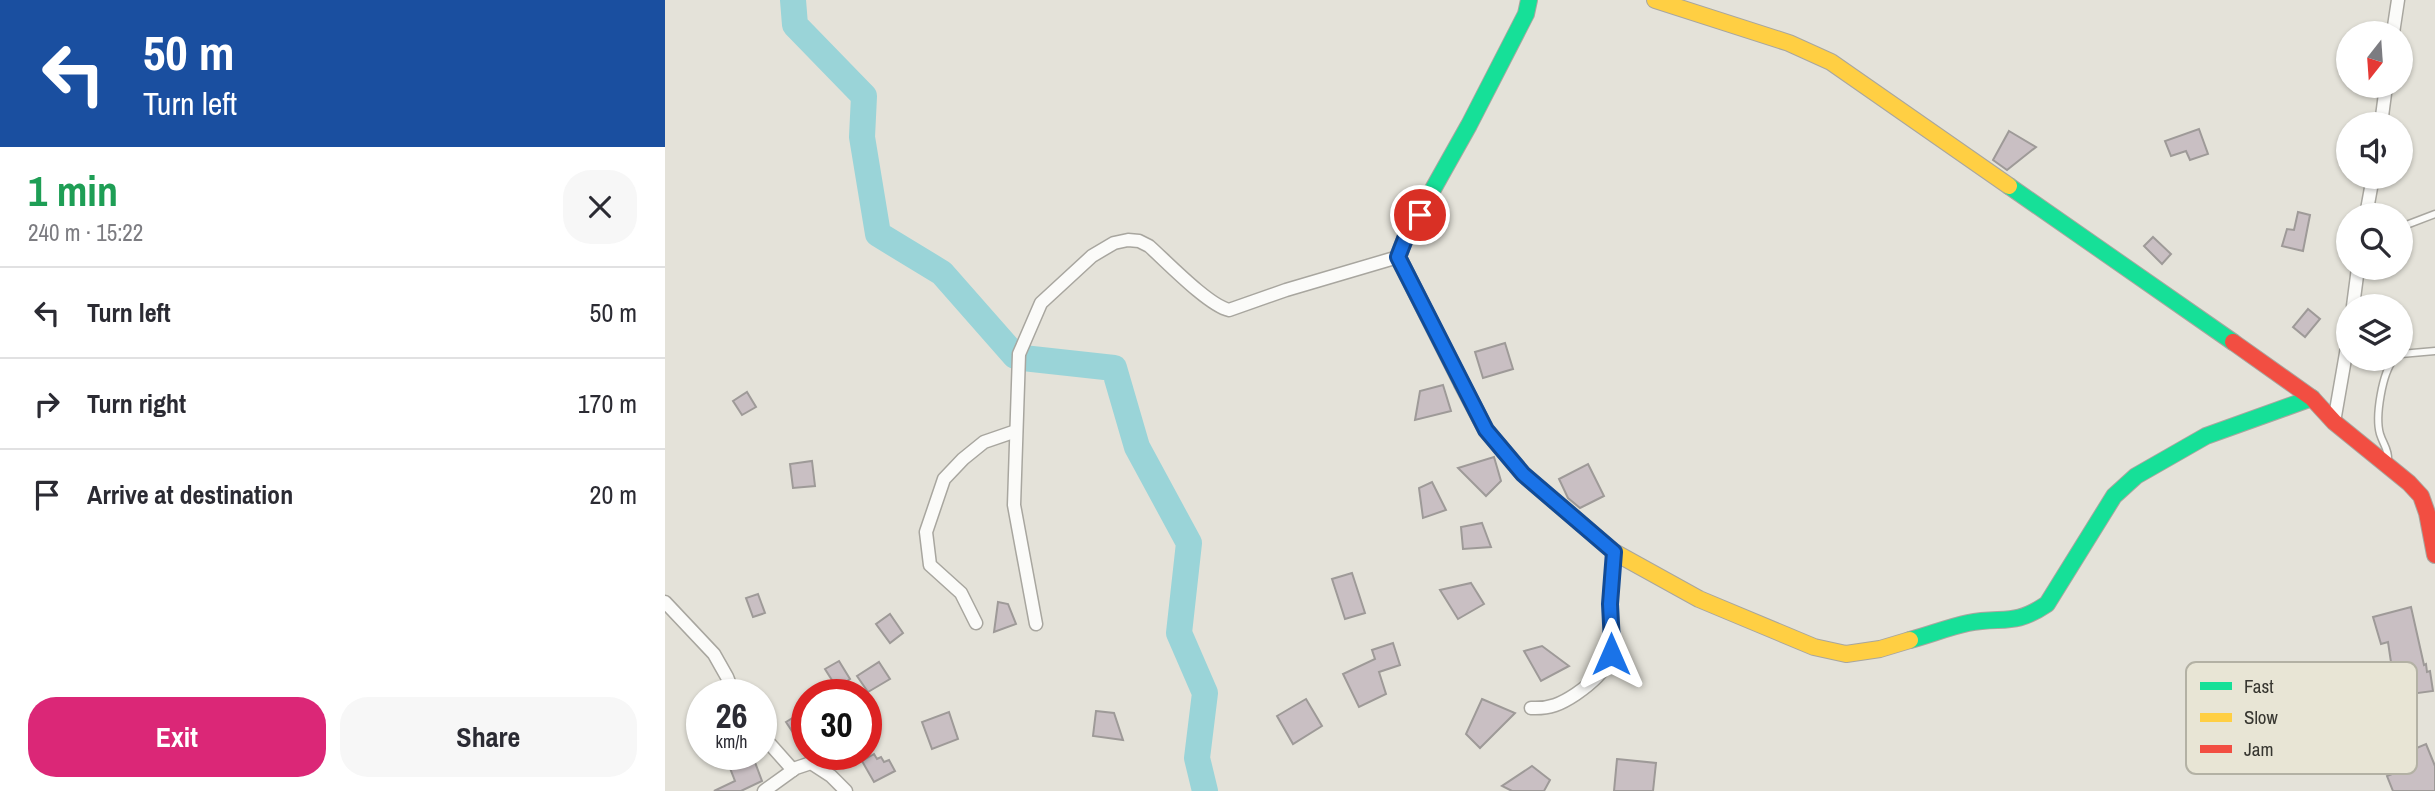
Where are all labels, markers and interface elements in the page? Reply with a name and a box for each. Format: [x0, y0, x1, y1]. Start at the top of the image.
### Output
text: 50 m [143, 19, 235, 85]
north arrow [2336, 21, 2413, 98]
map controls [2336, 21, 2413, 371]
icon: left [28, 28, 119, 119]
text: Turn left [143, 82, 237, 125]
button: sound [2336, 112, 2413, 189]
text: 1 min [28, 163, 118, 219]
button: close [563, 170, 637, 244]
pin [1390, 185, 1450, 245]
icon: arrive [1401, 196, 1439, 234]
button: search [2336, 203, 2413, 280]
text: 240 m · 15:22 [28, 217, 143, 248]
icon: left [28, 294, 66, 332]
button: layers [2336, 294, 2413, 371]
text: Turn left [87, 295, 171, 330]
text: 50 m [590, 295, 637, 330]
icon: right [28, 385, 66, 423]
text: Turn right [87, 386, 186, 421]
text: 170 m [578, 386, 637, 421]
icon: arrive [28, 476, 66, 514]
text: Arrive at destination [87, 477, 293, 512]
text: 20 m [590, 477, 637, 512]
position arrow [1574, 617, 1648, 691]
legend [2186, 662, 2417, 774]
text: Fast [2244, 673, 2274, 699]
speed limit sign: 30 [791, 679, 882, 770]
text: 26 [716, 692, 747, 739]
button: Exit [28, 697, 326, 777]
button: Share [340, 697, 637, 777]
text: Slow [2244, 704, 2279, 730]
text: km/h [716, 729, 748, 754]
text: Jam [2244, 736, 2273, 762]

